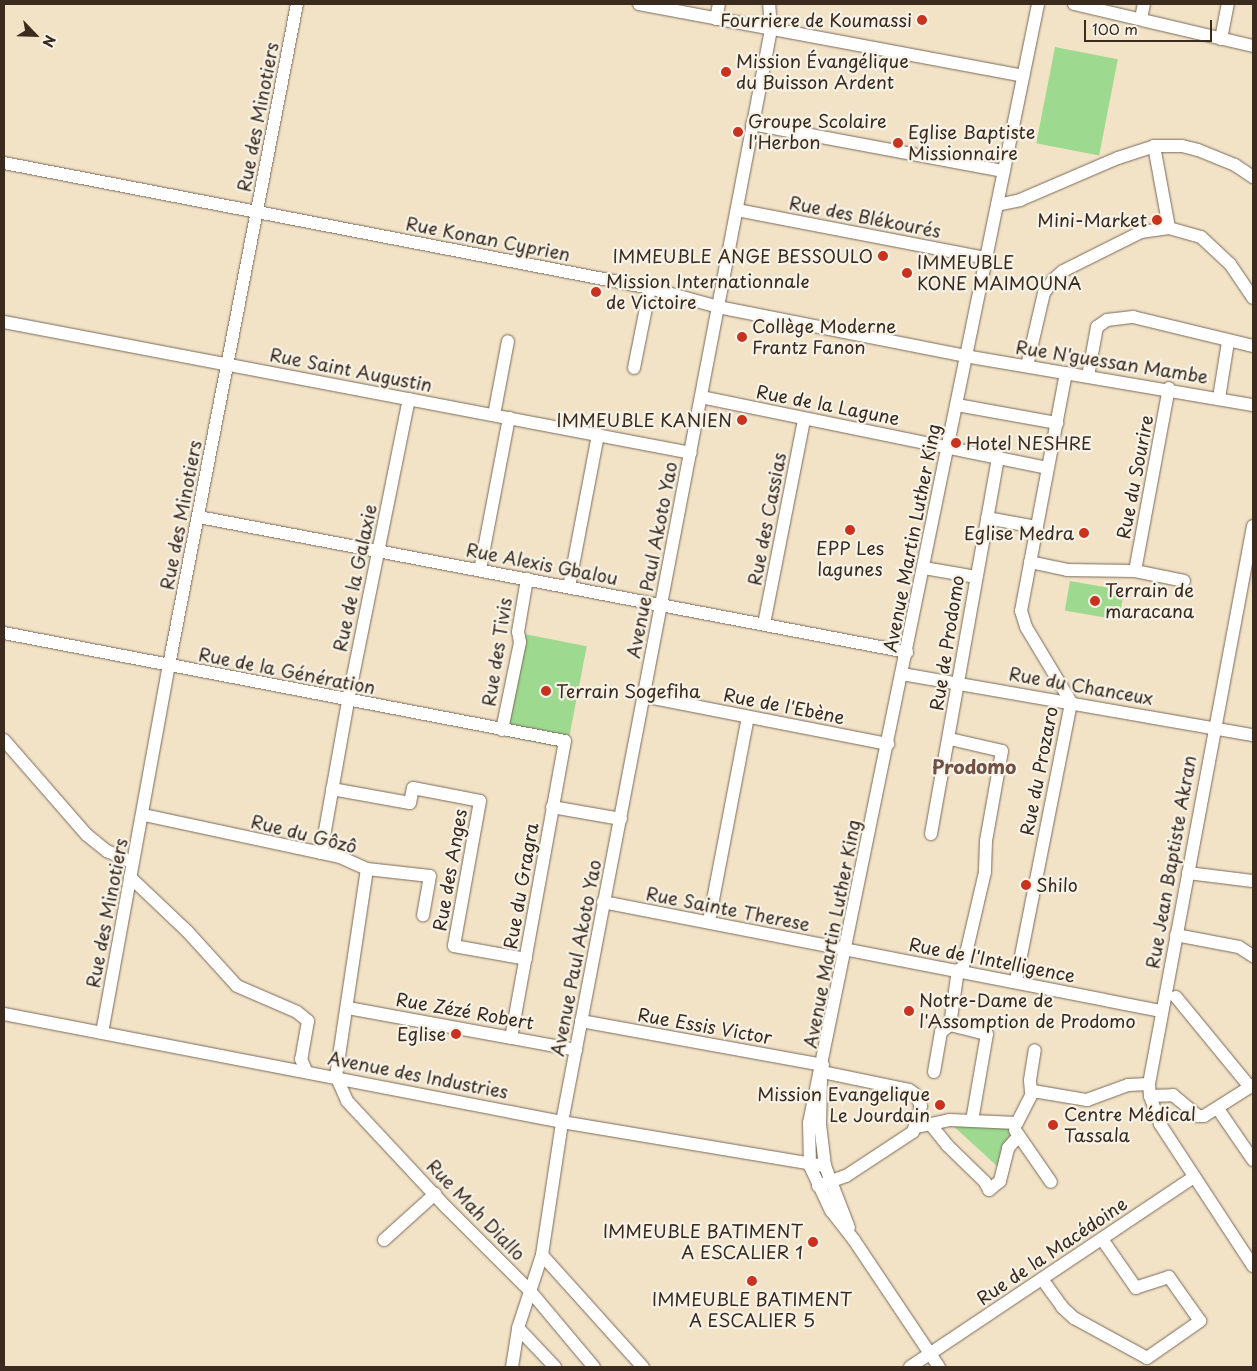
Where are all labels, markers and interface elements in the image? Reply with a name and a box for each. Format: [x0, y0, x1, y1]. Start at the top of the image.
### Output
place label: Fourriere de Koumassi [718, 9, 912, 31]
north arrow [10, 10, 60, 60]
scale bar [1087, 10, 1214, 42]
marker: Fourriere de Koumassi [916, 14, 928, 26]
text: 100 m [1092, 17, 1138, 40]
text: N [37, 32, 61, 51]
street label: Rue des Minotiers [233, 39, 283, 195]
place label: Mission Évangélique du Buisson Ardent [736, 51, 907, 94]
marker: Mission Évangélique du Buisson Ardent [720, 66, 732, 78]
place label: Groupe Scolaire l'Herbon [748, 111, 886, 154]
place label: Eglise Baptiste Missionnaire [908, 122, 1036, 164]
marker: Groupe Scolaire l'Herbon [732, 126, 744, 138]
marker: Eglise Baptiste Missionnaire [892, 137, 904, 149]
street label: Rue des Blékourés [786, 192, 944, 242]
place label: Mini-Market [1037, 209, 1147, 231]
street label: Rue Konan Cyprien [403, 212, 573, 266]
marker: Mini-Market [1151, 214, 1163, 226]
place label: IMMEUBLE ANGE BESSOULO [610, 245, 873, 267]
marker: IMMEUBLE ANGE BESSOULO [877, 250, 889, 262]
place label: IMMEUBLE KONE MAIMOUNA [917, 252, 1081, 294]
marker: IMMEUBLE KONE MAIMOUNA [901, 267, 913, 279]
place label: Mission Internationnale de Victoire [606, 271, 812, 314]
marker: Mission Internationnale de Victoire [590, 286, 602, 298]
place label: Collège Moderne Frantz Fanon [752, 316, 897, 358]
marker: Collège Moderne Frantz Fanon [736, 331, 748, 343]
street label: Rue N'guessan Mambe [1013, 336, 1211, 388]
street label: Rue Saint Augustin [267, 343, 435, 397]
street label: Rue de la Lagune [753, 380, 903, 430]
place label: IMMEUBLE KANIEN [557, 409, 732, 431]
street label: Rue du Sourire [1112, 411, 1158, 543]
marker: IMMEUBLE KANIEN [736, 414, 748, 426]
street label: Avenue Martin Luther King [879, 422, 945, 654]
place label: Hotel NESHRE [966, 432, 1094, 454]
street label: Rue des Minotiers [156, 437, 206, 593]
marker: Hotel NESHRE [950, 437, 962, 449]
street label: Rue des Cassias [743, 449, 791, 589]
street label: Avenue Paul Akoto Yao [622, 460, 682, 660]
street label: Rue de la Galaxie [328, 501, 382, 655]
place label: Eglise Medra [964, 522, 1074, 544]
marker: EPP Les lagunes [844, 524, 856, 536]
marker: Eglise Medra [1078, 527, 1090, 539]
street label: Rue Alexis Gbalou [463, 538, 621, 590]
place label: EPP Les lagunes [816, 538, 884, 580]
street label: Rue de Prodomo [925, 572, 969, 714]
place label: Terrain de maracana [1105, 580, 1194, 622]
street label: Rue des Tivis [478, 595, 516, 709]
marker: Terrain de maracana [1089, 595, 1101, 607]
street label: Rue de la Génération [195, 643, 379, 699]
street label: Rue du Chanceux [1006, 662, 1156, 710]
place label: Terrain Sogefiha [556, 680, 701, 702]
street label: Rue de l'Ebène [720, 683, 848, 729]
marker: Terrain Sogefiha [540, 685, 552, 697]
street label: Rue du Prozaro [1016, 704, 1062, 838]
street label: Rue Jean Baptiste Akran [1141, 752, 1201, 972]
district label: Prodomo [932, 756, 1016, 778]
street label: Rue des Anges [428, 806, 472, 934]
street label: Rue du Gôzô [248, 810, 360, 858]
street label: Avenue Martin Luther King [799, 818, 865, 1050]
street label: Rue du Gragra [499, 821, 543, 951]
street label: Rue des Minotiers [82, 835, 132, 991]
street label: Avenue Paul Akoto Yao [546, 858, 606, 1058]
place label: Shilo [1036, 874, 1078, 896]
marker: Shilo [1020, 879, 1032, 891]
street label: Rue Sainte Therese [643, 882, 813, 936]
street label: Rue de l'Intelligence [906, 933, 1078, 987]
street label: Rue Zézé Robert [394, 988, 536, 1034]
place label: Notre-Dame de l'Assomption de Prodomo [919, 990, 1136, 1032]
street label: Rue Essis Victor [635, 1003, 775, 1049]
marker: Notre-Dame de l'Assomption de Prodomo [903, 1005, 915, 1017]
place label: Eglise [397, 1023, 446, 1045]
marker: Eglise [450, 1028, 462, 1040]
street label: Avenue des Industries [326, 1047, 510, 1103]
place label: Mission Evangelique Le Jourdain [759, 1084, 930, 1126]
marker: Mission Evangelique Le Jourdain [934, 1099, 946, 1111]
place label: Centre Médical Tassala [1064, 1104, 1196, 1146]
marker: Centre Médical Tassala [1046, 1118, 1060, 1132]
street label: Rue Mah Diallo [422, 1155, 530, 1265]
street label: Rue de la Macédoine [971, 1192, 1133, 1310]
place label: IMMEUBLE BATIMENT A ESCALIER 1 [602, 1221, 803, 1264]
marker: IMMEUBLE BATIMENT A ESCALIER 1 [807, 1236, 819, 1248]
marker: IMMEUBLE BATIMENT A ESCALIER 5 [746, 1275, 758, 1287]
place label: IMMEUBLE BATIMENT A ESCALIER 5 [651, 1289, 853, 1332]

